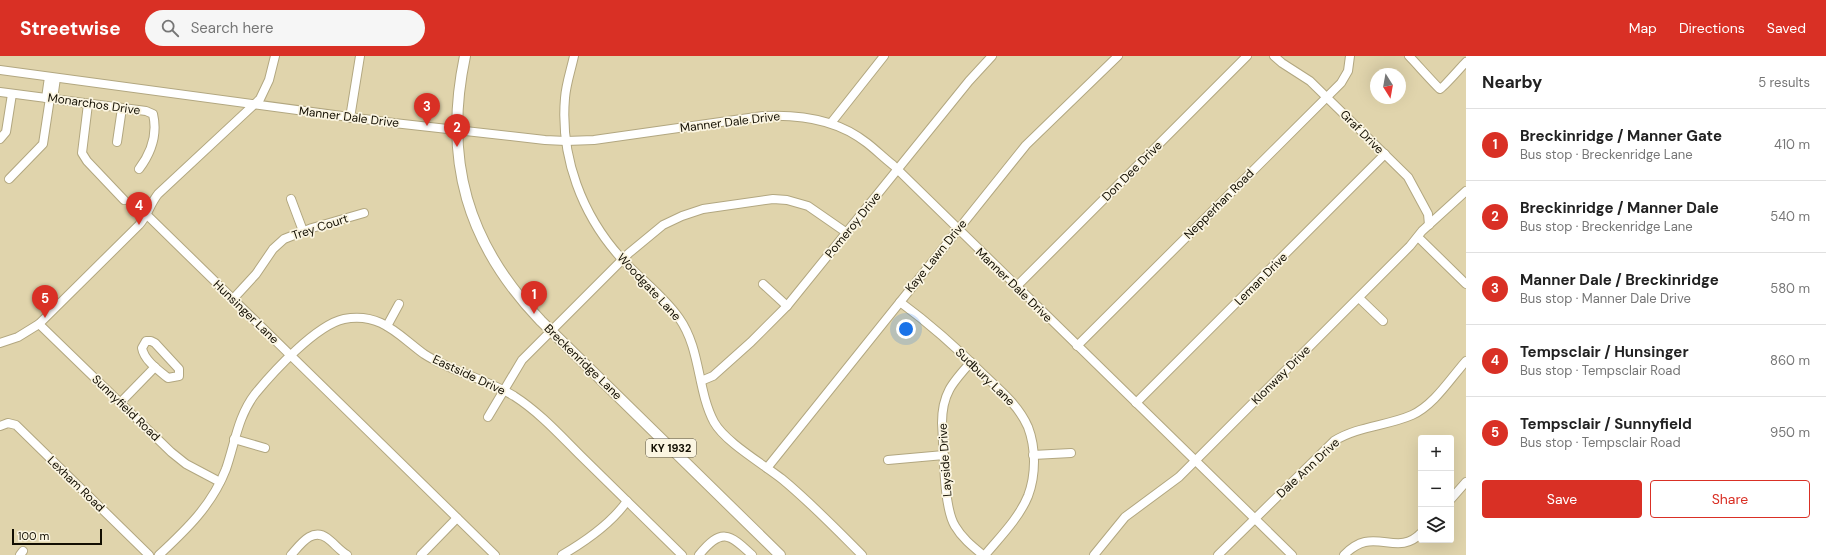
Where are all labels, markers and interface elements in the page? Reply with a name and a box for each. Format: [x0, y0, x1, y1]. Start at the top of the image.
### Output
search box [145, 10, 425, 46]
text: Streetwise [20, 16, 121, 41]
icon: search [159, 17, 181, 39]
text: Search here [191, 18, 273, 38]
text: Map [1629, 19, 1657, 37]
text: Directions [1679, 19, 1745, 37]
text: Saved [1767, 19, 1806, 37]
north arrow [1370, 68, 1406, 104]
text: Nearby [1482, 71, 1542, 93]
text: 5 results [1758, 74, 1810, 91]
street label: Monarchos Drive [47, 90, 142, 118]
pin: 3 [414, 93, 440, 126]
street label: Manner Dale Drive [298, 103, 400, 131]
street label: Graf Drive [1337, 107, 1387, 157]
street label: Manner Dale Drive [679, 108, 781, 136]
pin: 2 [444, 114, 470, 147]
text: Breckinridge / Manner Gate [1520, 126, 1722, 146]
text: 1 [1493, 136, 1497, 153]
text: 410 m [1774, 136, 1810, 153]
street label: Don Dee Drive [1098, 137, 1166, 205]
text: Bus stop · Breckenridge Lane [1520, 146, 1693, 163]
street label: Nepperhan Road [1181, 166, 1257, 242]
street label: Pomeroy Drive [821, 189, 885, 261]
pin: 4 [126, 192, 152, 225]
text: Breckinridge / Manner Dale [1520, 198, 1719, 218]
text: 2 [1491, 208, 1499, 225]
text: 540 m [1770, 208, 1810, 225]
street label: Trey Court [290, 210, 351, 244]
street label: Kaye Lawn Drive [902, 216, 971, 296]
text: Bus stop · Breckenridge Lane [1520, 218, 1693, 235]
street label: Manner Dale Drive [972, 244, 1056, 326]
street label: Leman Drive [1231, 249, 1291, 309]
street label: Woodgate Lane [614, 250, 685, 324]
text: Manner Dale / Breckinridge [1520, 270, 1719, 290]
street label: Hunsinger Lane [210, 277, 282, 347]
text: 3 [1491, 280, 1499, 297]
text: 580 m [1770, 280, 1810, 297]
pin: 1 [521, 281, 547, 314]
pin: 5 [32, 285, 58, 318]
text: Bus stop · Manner Dale Drive [1520, 290, 1691, 307]
your location [896, 319, 916, 339]
street label: Breckenridge Lane [541, 321, 625, 403]
street label: Klonway Drive [1248, 342, 1314, 408]
text: Tempsclair / Hunsinger [1520, 342, 1689, 362]
street label: Sudbury Lane [952, 345, 1018, 409]
street label: Eastside Drive [430, 351, 508, 399]
text: 4 [1491, 352, 1499, 369]
text: 860 m [1770, 352, 1810, 369]
text: Bus stop · Tempsclair Road [1520, 362, 1681, 379]
street label: Sunnyfield Road [88, 371, 164, 445]
text: Tempsclair / Sunnyfield [1520, 414, 1692, 434]
street label: Layside Drive [934, 422, 956, 497]
text: 5 [1491, 424, 1499, 441]
text: 950 m [1770, 424, 1810, 441]
street label: Dale Ann Drive [1273, 434, 1343, 501]
text: Bus stop · Tempsclair Road [1520, 434, 1681, 451]
map controls [1418, 435, 1454, 543]
button: + [1418, 435, 1454, 471]
road number: KY 1932 [646, 439, 696, 457]
street label: Lexham Road [44, 453, 108, 515]
button: − [1418, 471, 1454, 507]
button: Save [1482, 480, 1642, 518]
button: Share [1650, 480, 1810, 518]
button: layers [1418, 507, 1454, 543]
scale bar [12, 527, 102, 546]
text: 100 m [18, 529, 49, 543]

